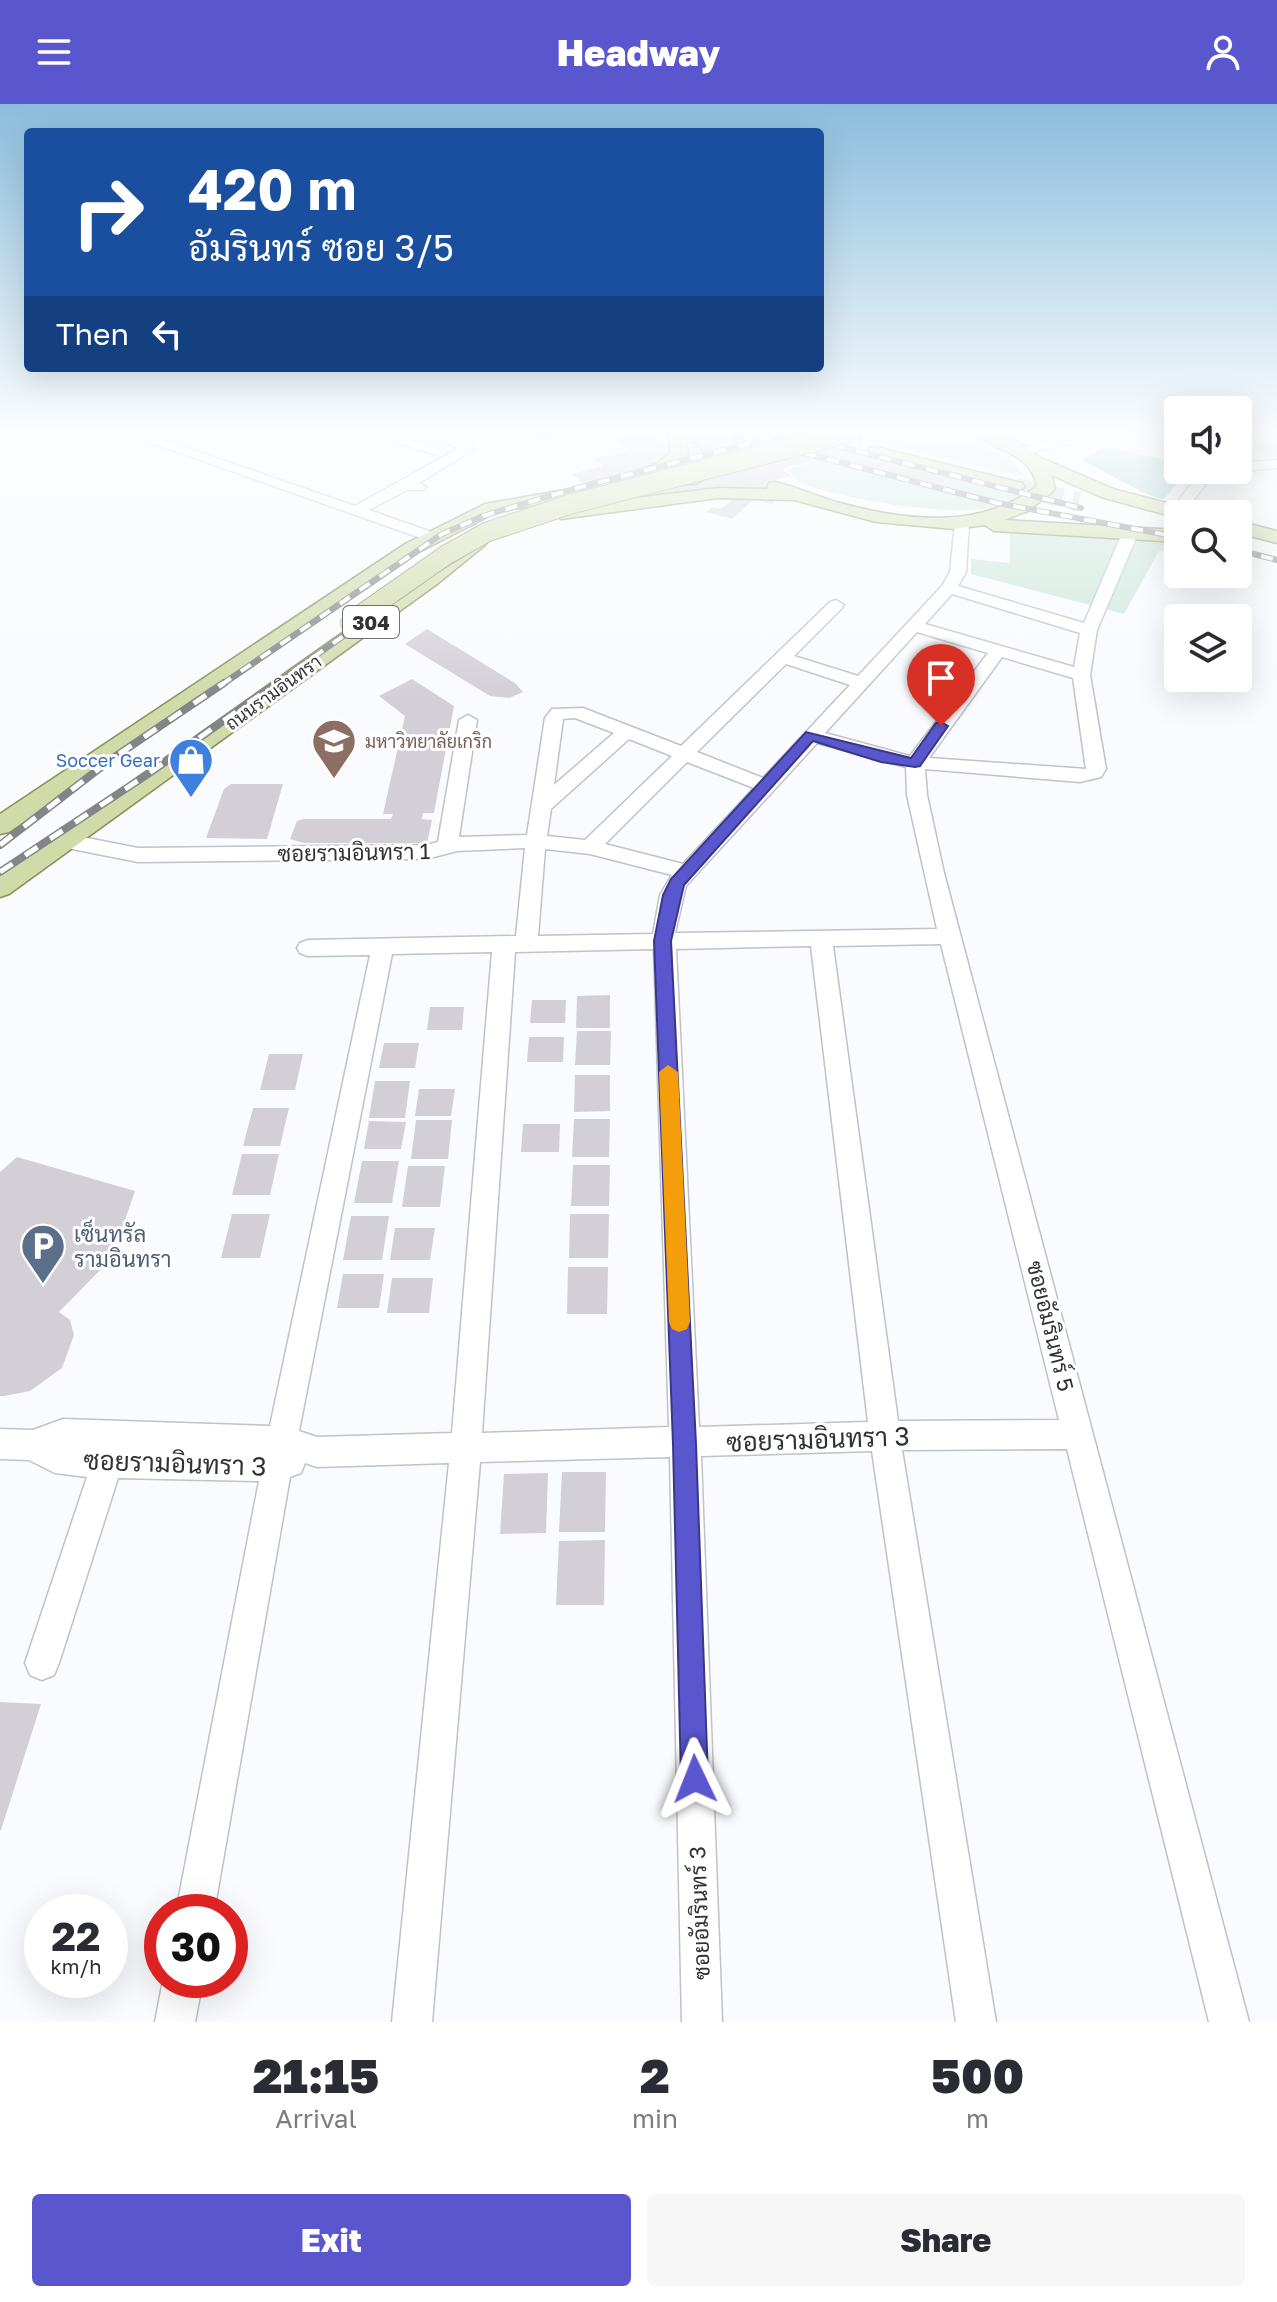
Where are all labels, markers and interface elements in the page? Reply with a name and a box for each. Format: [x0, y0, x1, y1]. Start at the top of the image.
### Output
icon: menu [32, 30, 76, 74]
icon: person [1201, 30, 1245, 74]
text: Headway [557, 31, 720, 74]
text: 420 m [188, 155, 357, 222]
icon: right [56, 160, 160, 264]
text: อัมรินทร์ ซอย 3/5 [188, 226, 454, 269]
icon: left [145, 312, 189, 356]
text: Then [56, 316, 129, 352]
map controls [1164, 396, 1252, 692]
button: sound [1164, 396, 1252, 484]
button: search [1164, 500, 1252, 588]
button: layers [1164, 604, 1252, 692]
road number: 304 [343, 606, 399, 638]
pin [907, 644, 975, 726]
street label: ถนนรามอินทรา [221, 650, 325, 734]
icon: arrive [919, 656, 963, 700]
school or university icon: มหาวิทยาลัยเกริก [310, 717, 358, 780]
place label: มหาวิทยาลัยเกริก [365, 730, 492, 752]
shop icon: Soccer Gear [167, 736, 215, 799]
place label: Soccer Gear [56, 749, 160, 771]
street label: ซอยรามอินทรา 1 [277, 837, 431, 867]
place label: เซ็นทรัล รามอินทรา [74, 1219, 172, 1272]
parking icon: เซ็นทรัล รามอินทรา [19, 1222, 67, 1285]
street label: ซอยอัมรินทร์ 5 [1022, 1258, 1080, 1394]
street label: ซอยรามอินทรา 3 [726, 1420, 910, 1458]
street label: ซอยรามอินทรา 3 [83, 1444, 267, 1482]
position arrow [653, 1737, 737, 1821]
street label: ซอยอัมรินทร์ 3 [683, 1846, 715, 1980]
speed limit sign: 30 [144, 1894, 248, 1998]
text: 22 [52, 1912, 100, 1960]
text: km/h [51, 1954, 101, 1978]
text: 21:15 [253, 2046, 379, 2104]
text: 2 [640, 2046, 670, 2104]
text: 500 [931, 2046, 1024, 2104]
text: Arrival [275, 2103, 357, 2134]
text: min [632, 2103, 678, 2134]
text: m [966, 2103, 989, 2134]
button: Exit [32, 2194, 631, 2286]
button: Share [647, 2194, 1245, 2286]

